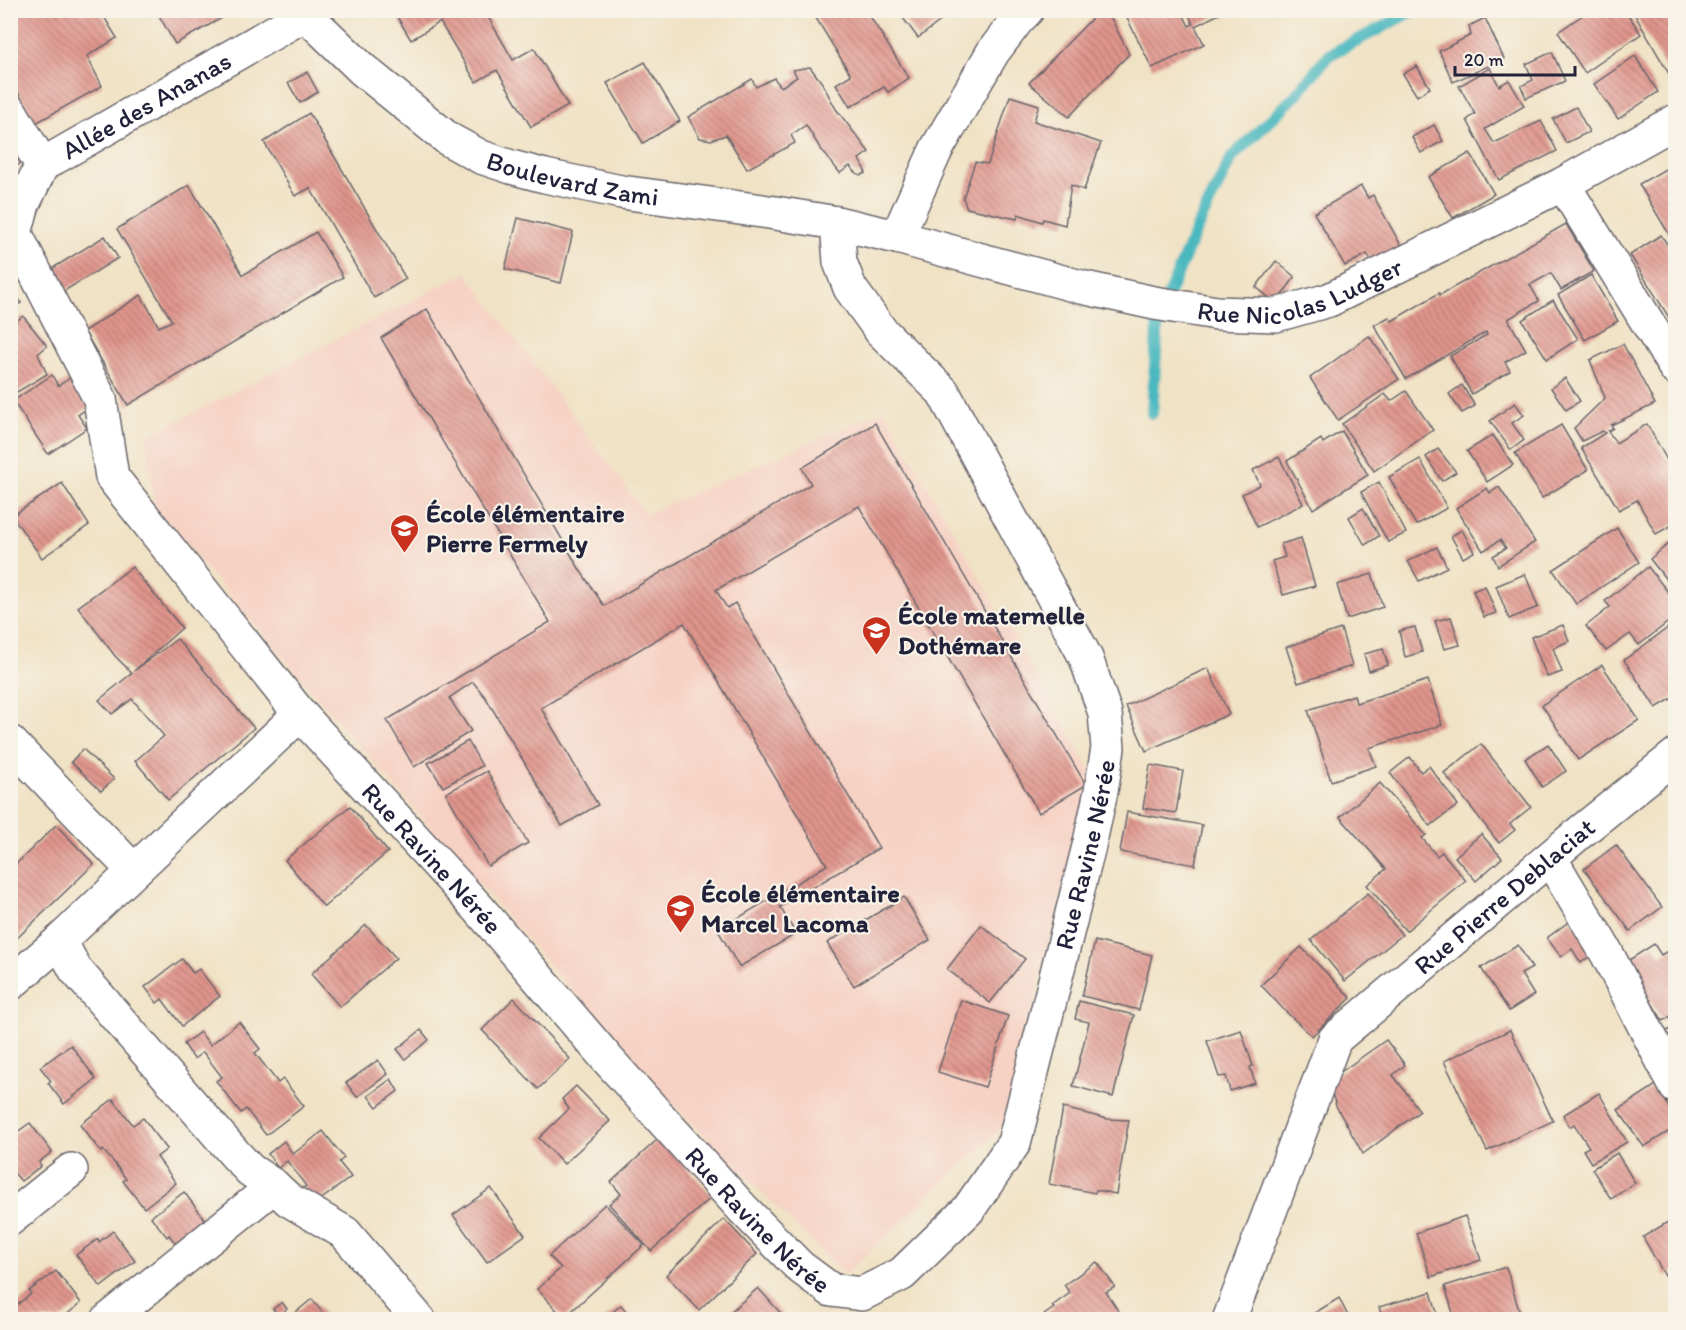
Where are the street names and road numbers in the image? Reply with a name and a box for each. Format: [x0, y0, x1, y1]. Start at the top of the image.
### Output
street label: Allée des Ananas [56, 44, 237, 166]
street label: Boulevard Zami [482, 144, 661, 213]
street label: Rue Nicolas Ludger [1195, 250, 1408, 331]
street label: Rue Ravine Nérée [1047, 757, 1122, 953]
street label: Rue Ravine Nérée [355, 776, 509, 941]
street label: Rue Pierre Deblaciat [1408, 811, 1601, 981]
street label: Rue Ravine Nérée [678, 1140, 837, 1300]

